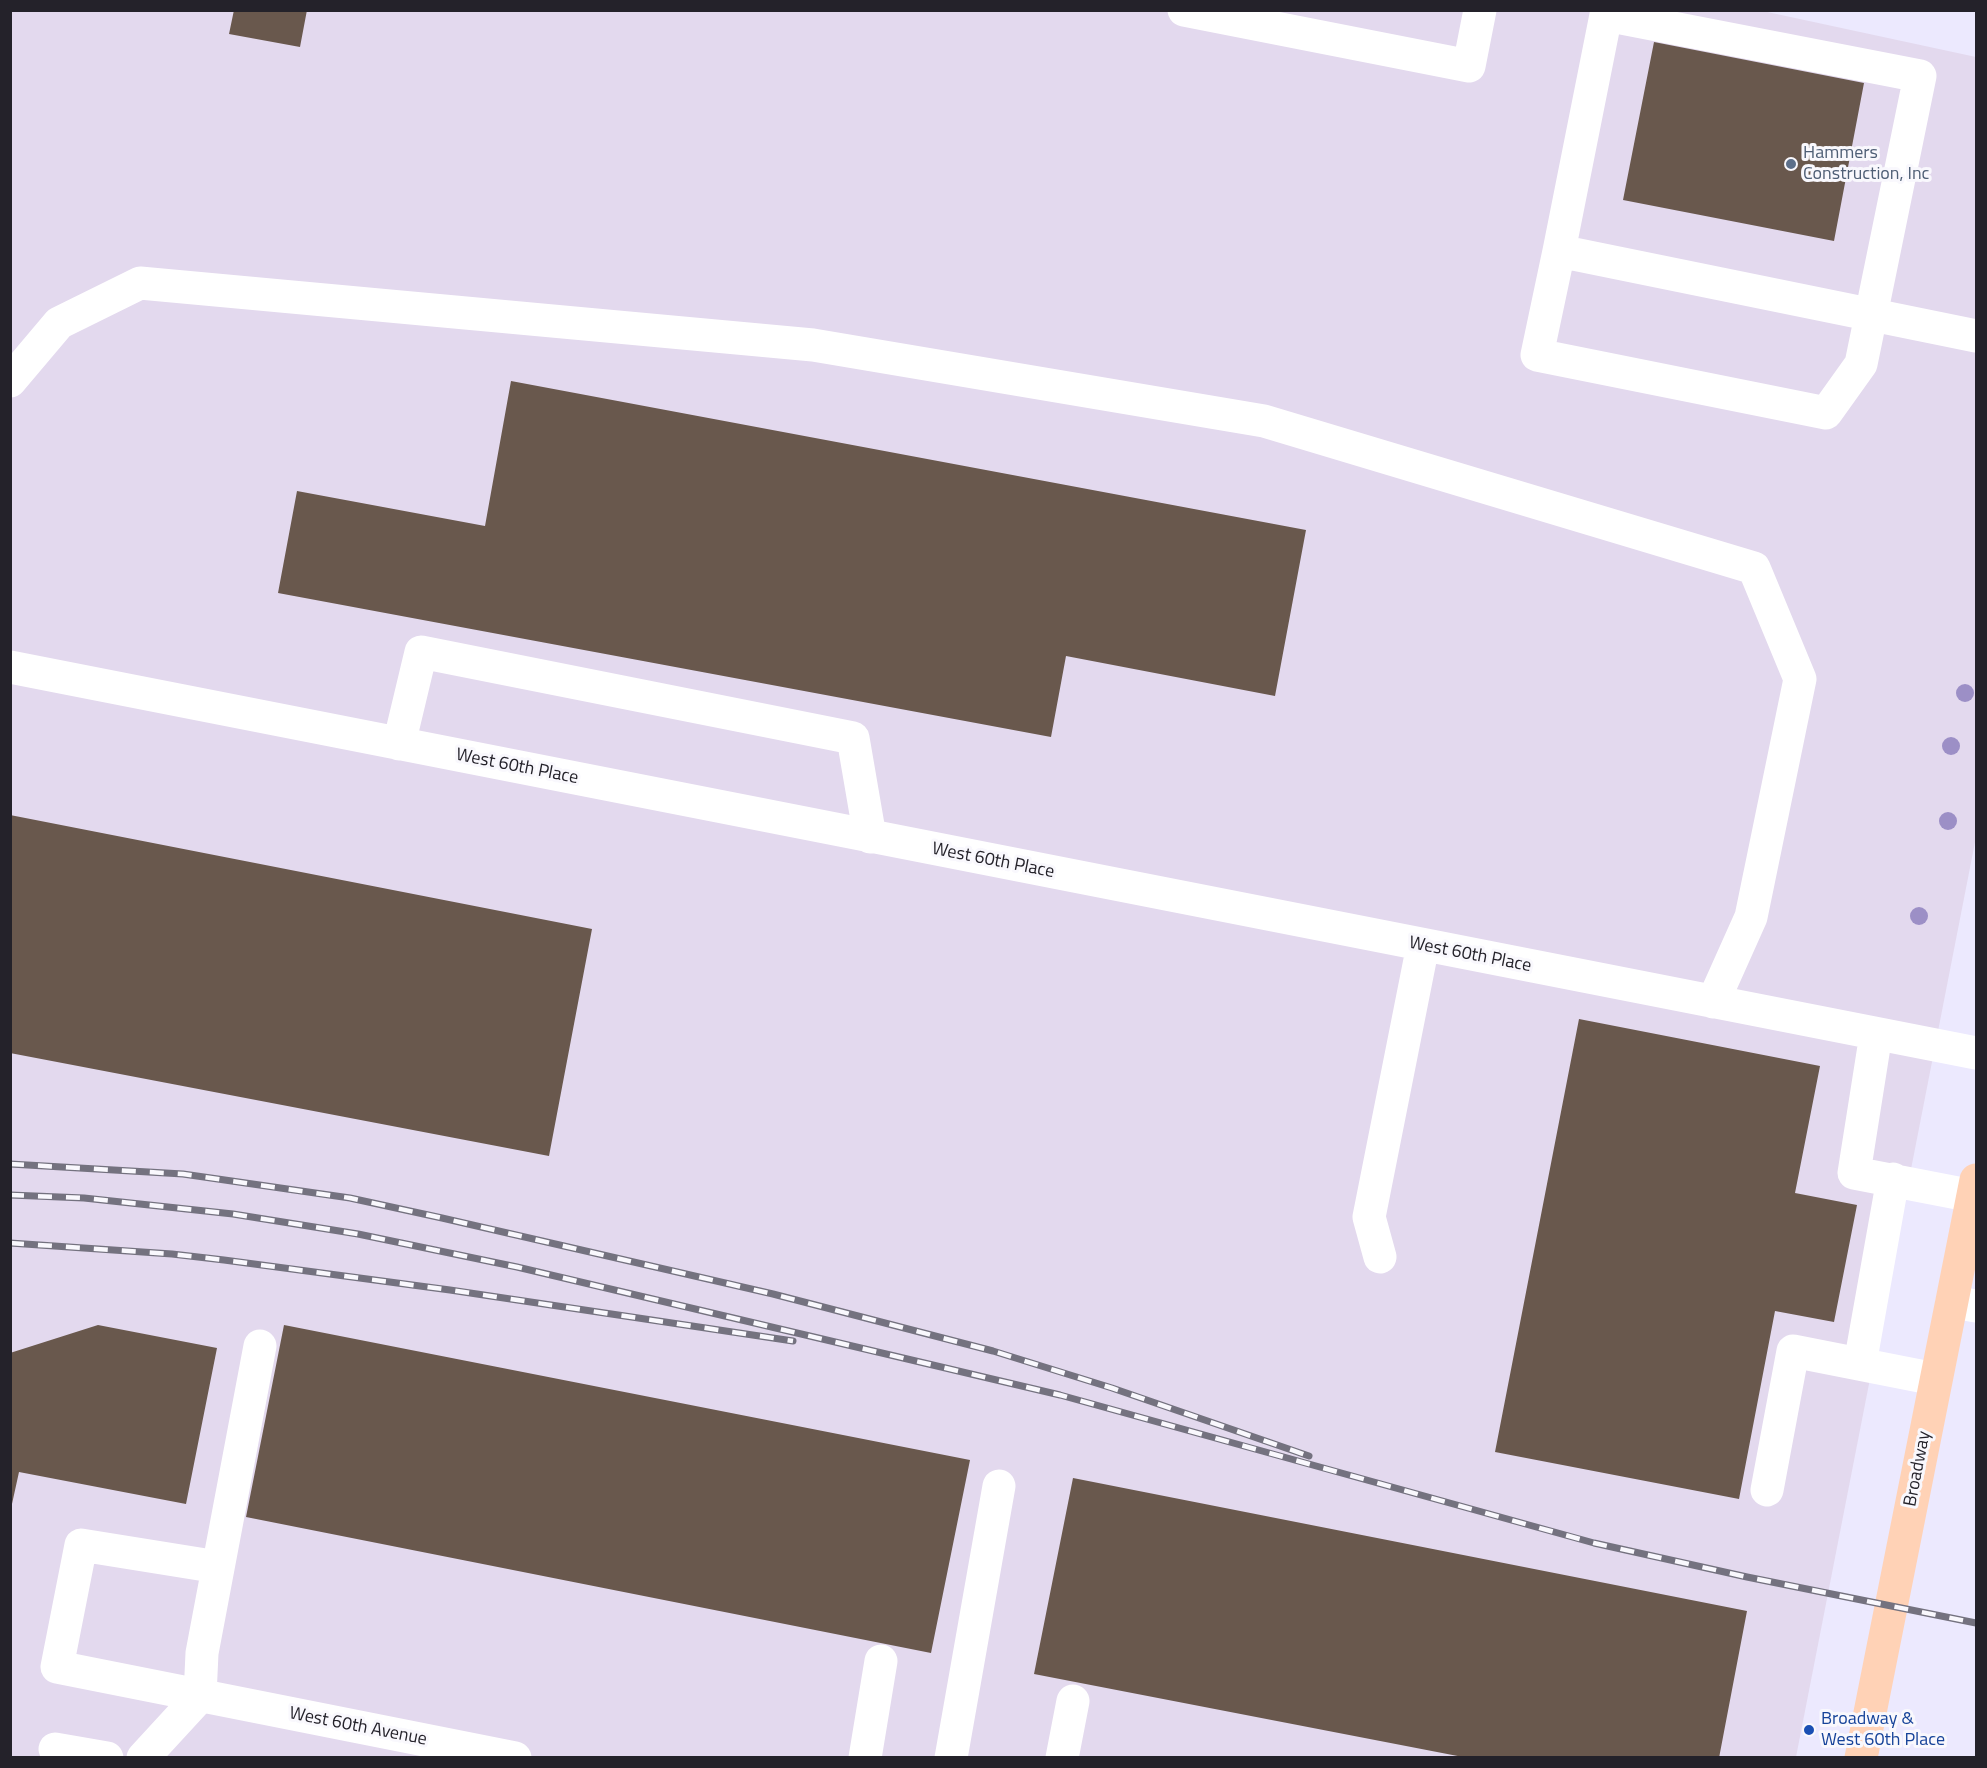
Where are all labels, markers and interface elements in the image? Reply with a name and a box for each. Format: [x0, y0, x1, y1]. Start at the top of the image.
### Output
place label: Hammers Construction, Inc [1803, 143, 1929, 186]
marker: Hammers Construction, Inc [1784, 157, 1798, 171]
street label: West 60th Place [454, 745, 580, 789]
street label: West 60th Place [930, 839, 1056, 883]
street label: West 60th Place [1407, 933, 1533, 977]
street label: Broadway [1900, 1429, 1936, 1509]
street label: West 60th Avenue [287, 1703, 429, 1751]
place label: Broadway & West 60th Place [1821, 1709, 1945, 1752]
marker: Broadway & West 60th Place [1802, 1723, 1816, 1737]

